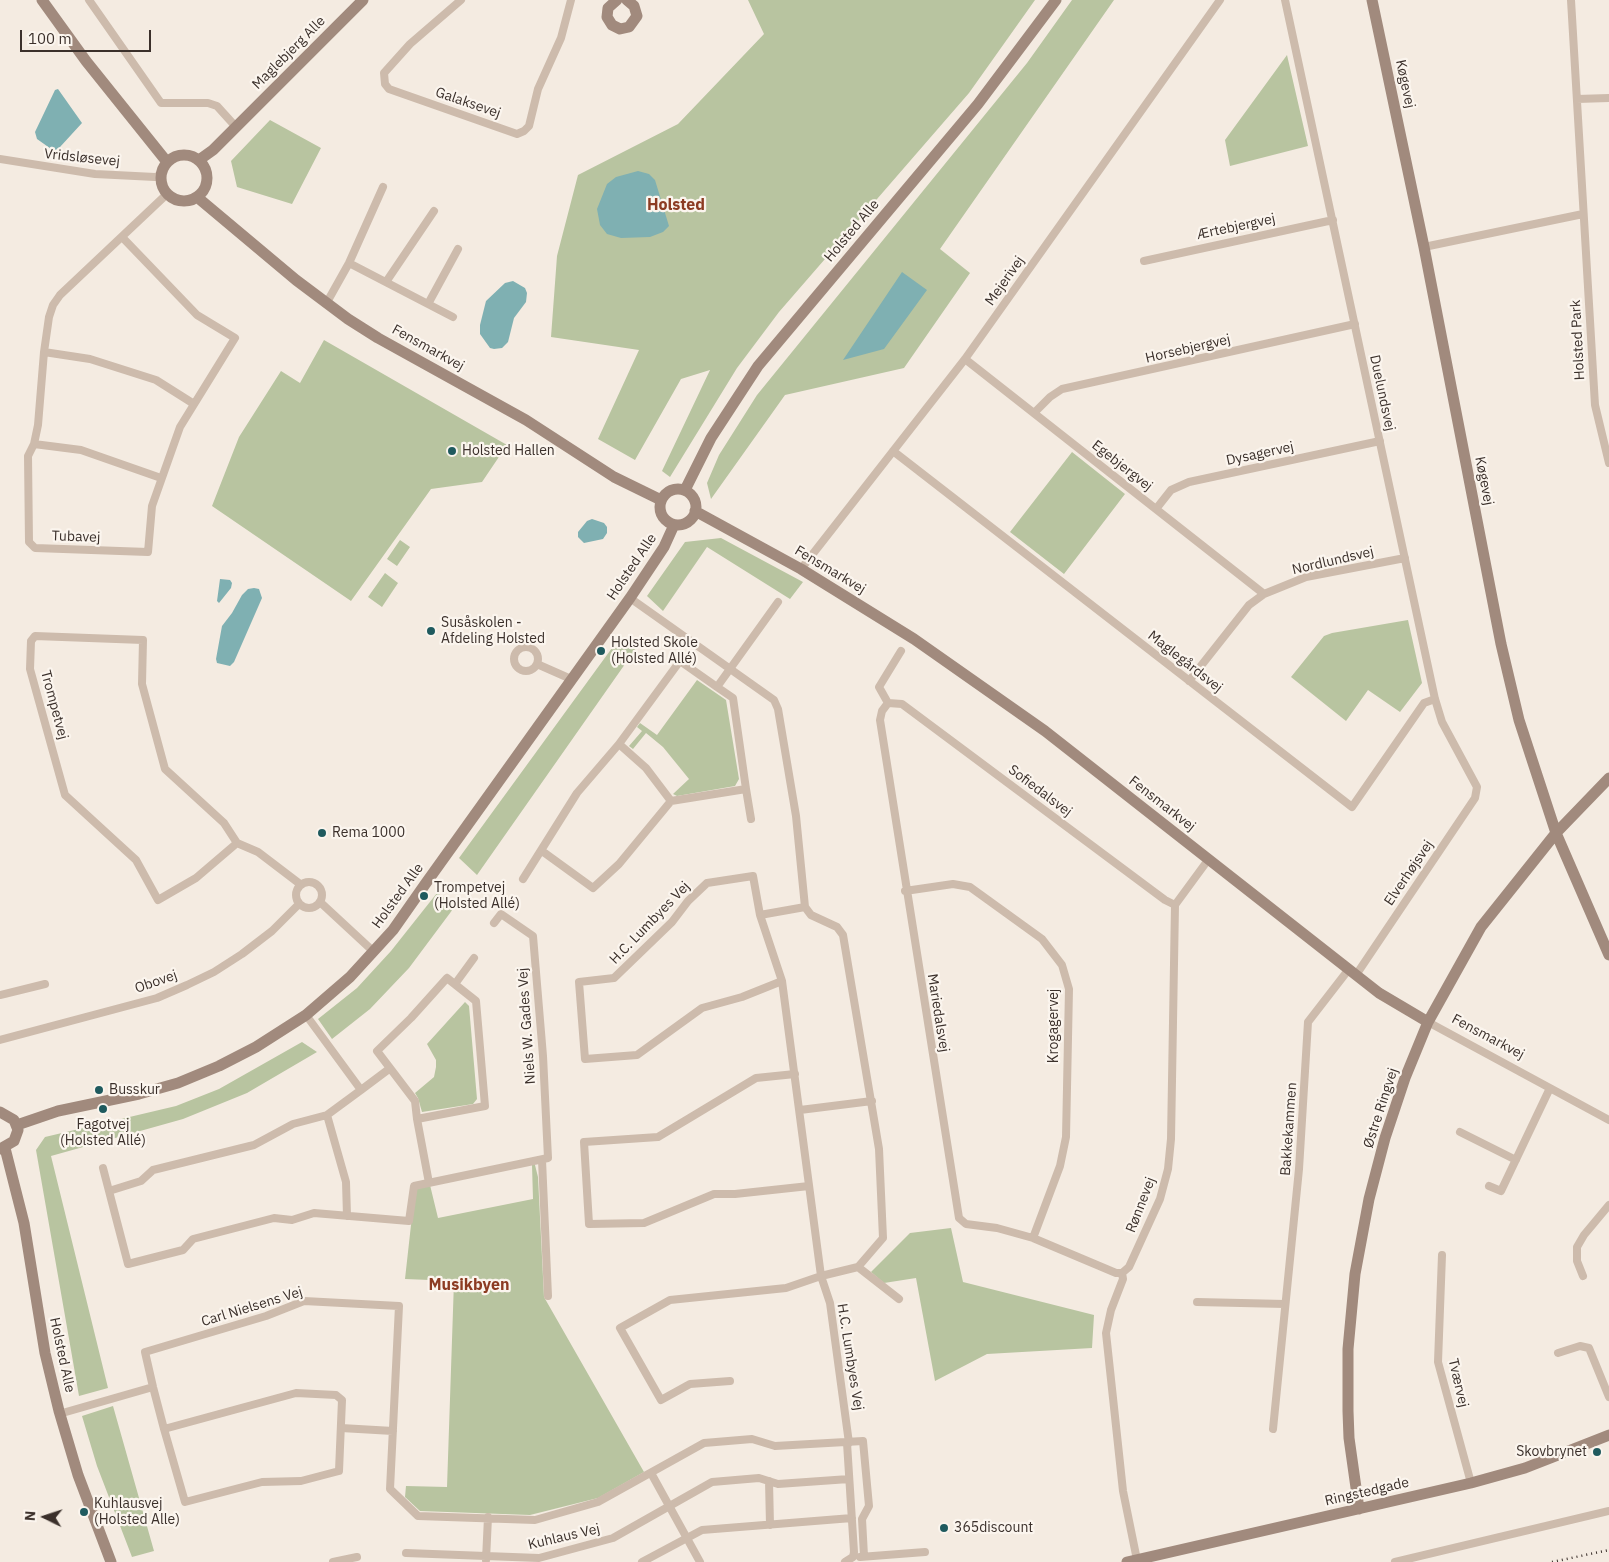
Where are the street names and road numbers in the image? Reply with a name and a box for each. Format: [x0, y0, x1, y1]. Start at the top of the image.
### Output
street label: Maglebjerg Alle [249, 13, 329, 93]
street label: Køgevej [1392, 58, 1418, 110]
street label: Galaksevej [433, 84, 503, 122]
street label: Vridsløsevej [43, 146, 121, 170]
street label: Holsted Alle [821, 196, 883, 266]
street label: Ærtebjergvej [1195, 210, 1277, 244]
street label: Mejerivej [982, 253, 1028, 309]
street label: Holsted Park [1568, 299, 1588, 381]
street label: Fensmarkvej [389, 321, 467, 375]
street label: Horsebjergvej [1144, 331, 1232, 367]
street label: Duelundsvej [1366, 353, 1398, 433]
street label: Egebjergvej [1088, 437, 1156, 495]
street label: Dysagervej [1225, 439, 1295, 469]
street label: Køgevej [1471, 455, 1497, 507]
street label: Tubavej [51, 528, 101, 546]
street label: Holsted Alle [604, 531, 660, 603]
street label: Fensmarkvej [791, 542, 869, 598]
street label: Nordlundsvej [1291, 543, 1375, 579]
street label: Maglegårdsvej [1144, 628, 1226, 696]
street label: Trompetvej [37, 668, 71, 742]
street label: Sofiedalsvej [1005, 762, 1075, 820]
street label: Fensmarkvej [1125, 773, 1199, 835]
street label: Elverhøjsvej [1381, 837, 1437, 909]
street label: Holsted Alle [369, 860, 427, 932]
street label: H.C. Lumbyes Vej [606, 878, 694, 968]
street label: Obovej [133, 967, 179, 997]
street label: Niels W. Gades Vej [515, 967, 539, 1085]
street label: Mariedalsvej [924, 973, 952, 1053]
street label: Krogagervej [1046, 989, 1062, 1063]
street label: Fensmarkvej [1449, 1011, 1527, 1063]
street label: Østre Ringvej [1360, 1066, 1402, 1150]
street label: Bakkekammen [1277, 1082, 1301, 1176]
street label: Rønnevej [1123, 1175, 1159, 1235]
street label: Carl Nielsens Vej [199, 1284, 305, 1330]
street label: H.C. Lumbyes Vej [833, 1302, 867, 1412]
street label: Holsted Alle [46, 1316, 78, 1394]
street label: Tværvej [1444, 1357, 1472, 1409]
street label: Ringstedgade [1323, 1474, 1411, 1510]
street label: Kuhlaus Vej [526, 1521, 602, 1553]

